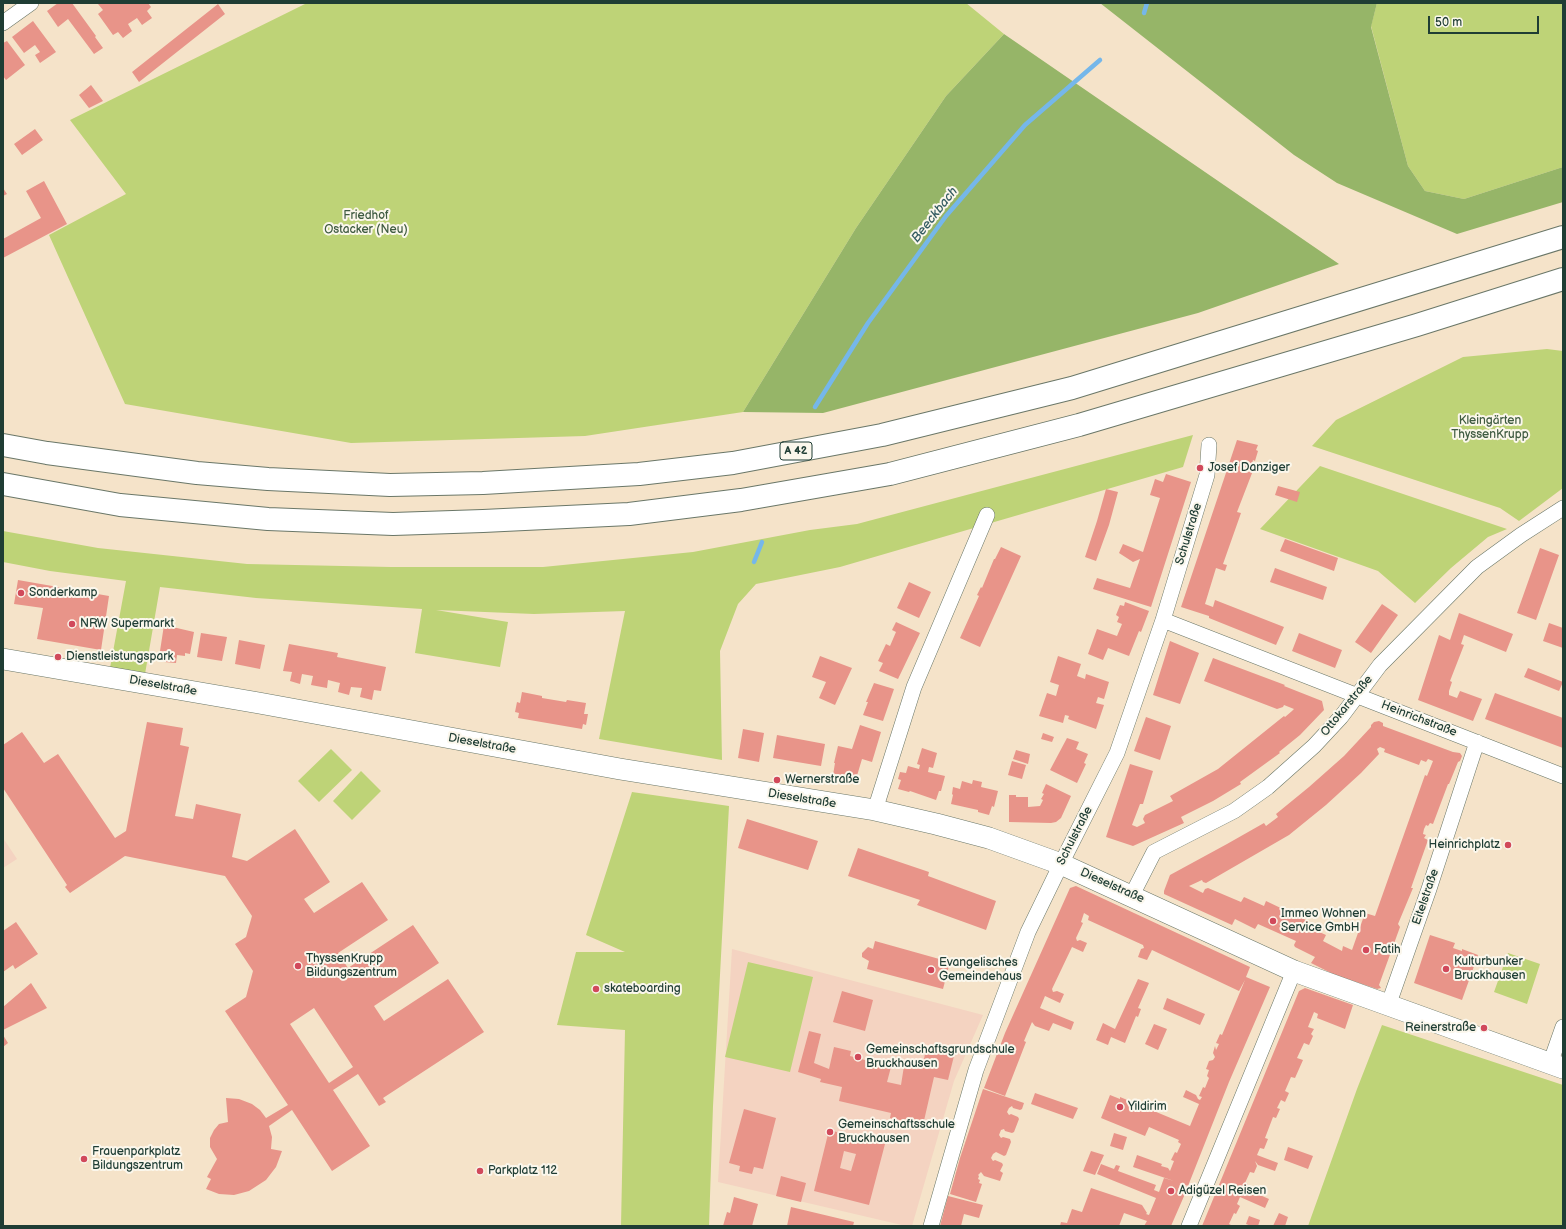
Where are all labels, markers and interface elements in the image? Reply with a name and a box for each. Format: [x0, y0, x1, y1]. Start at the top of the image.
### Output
scale bar [1430, 8, 1541, 34]
text: 50 m [1435, 15, 1462, 30]
water label: Beeckbach [909, 184, 961, 246]
park label: Friedhof Ostacker (Neu) [324, 209, 408, 237]
park label: Kleingärten ThyssenKrupp [1451, 414, 1529, 442]
road number: A 42 [780, 442, 812, 460]
place label: Josef Danziger [1208, 461, 1290, 475]
marker: Josef Danziger [1195, 463, 1205, 473]
street label: Schulstraße [1173, 501, 1205, 567]
place label: Sonderkamp [29, 586, 98, 600]
marker: Sonderkamp [16, 588, 26, 598]
place label: NRW Supermarkt [80, 617, 174, 631]
marker: NRW Supermarkt [67, 619, 77, 629]
place label: Dienstleistungspark [66, 650, 173, 664]
marker: Dienstleistungspark [53, 652, 63, 662]
street label: Dieselstraße [128, 673, 198, 699]
street label: Ottokarstraße [1318, 673, 1376, 739]
street label: Heinrichstraße [1379, 698, 1459, 740]
street label: Dieselstraße [447, 731, 517, 757]
place label: Wernerstraße [785, 773, 859, 787]
marker: Wernerstraße [772, 775, 782, 785]
street label: Dieselstraße [767, 787, 837, 811]
street label: Schulstraße [1054, 804, 1096, 868]
place label: Heinrichplatz [1429, 838, 1500, 852]
marker: Heinrichplatz [1503, 840, 1513, 850]
street label: Dieselstraße [1078, 865, 1146, 907]
street label: Eitelstraße [1410, 867, 1442, 927]
place label: Immeo Wohnen Service GmbH [1281, 907, 1366, 935]
marker: Immeo Wohnen Service GmbH [1268, 916, 1278, 926]
place label: Fatih [1374, 943, 1401, 957]
marker: Fatih [1361, 945, 1371, 955]
place label: ThyssenKrupp Bildungszentrum [306, 952, 397, 980]
place label: Kulturbunker Bruckhausen [1454, 955, 1525, 983]
place label: Evangelisches Gemeindehaus [939, 956, 1022, 984]
marker: ThyssenKrupp Bildungszentrum [293, 961, 303, 971]
marker: Kulturbunker Bruckhausen [1441, 964, 1451, 974]
marker: Evangelisches Gemeindehaus [926, 965, 936, 975]
place label: skateboarding [604, 982, 681, 996]
marker: skateboarding [591, 984, 601, 994]
place label: Reinerstraße [1405, 1021, 1476, 1035]
marker: Reinerstraße [1479, 1023, 1489, 1033]
place label: Gemeinschaftsgrundschule Bruckhausen [866, 1043, 1015, 1071]
marker: Gemeinschaftsgrundschule Bruckhausen [853, 1052, 863, 1062]
place label: Yildirim [1128, 1100, 1167, 1114]
marker: Yildirim [1115, 1102, 1125, 1112]
place label: Gemeinschaftsschule Bruckhausen [838, 1118, 955, 1146]
marker: Gemeinschaftsschule Bruckhausen [825, 1127, 835, 1137]
place label: Frauenparkplatz Bildungszentrum [92, 1145, 183, 1173]
marker: Frauenparkplatz Bildungszentrum [79, 1154, 89, 1164]
place label: Parkplatz 112 [488, 1164, 557, 1178]
marker: Parkplatz 112 [475, 1166, 485, 1176]
place label: Adigüzel Reisen [1179, 1184, 1266, 1198]
marker: Adigüzel Reisen [1166, 1186, 1176, 1196]

